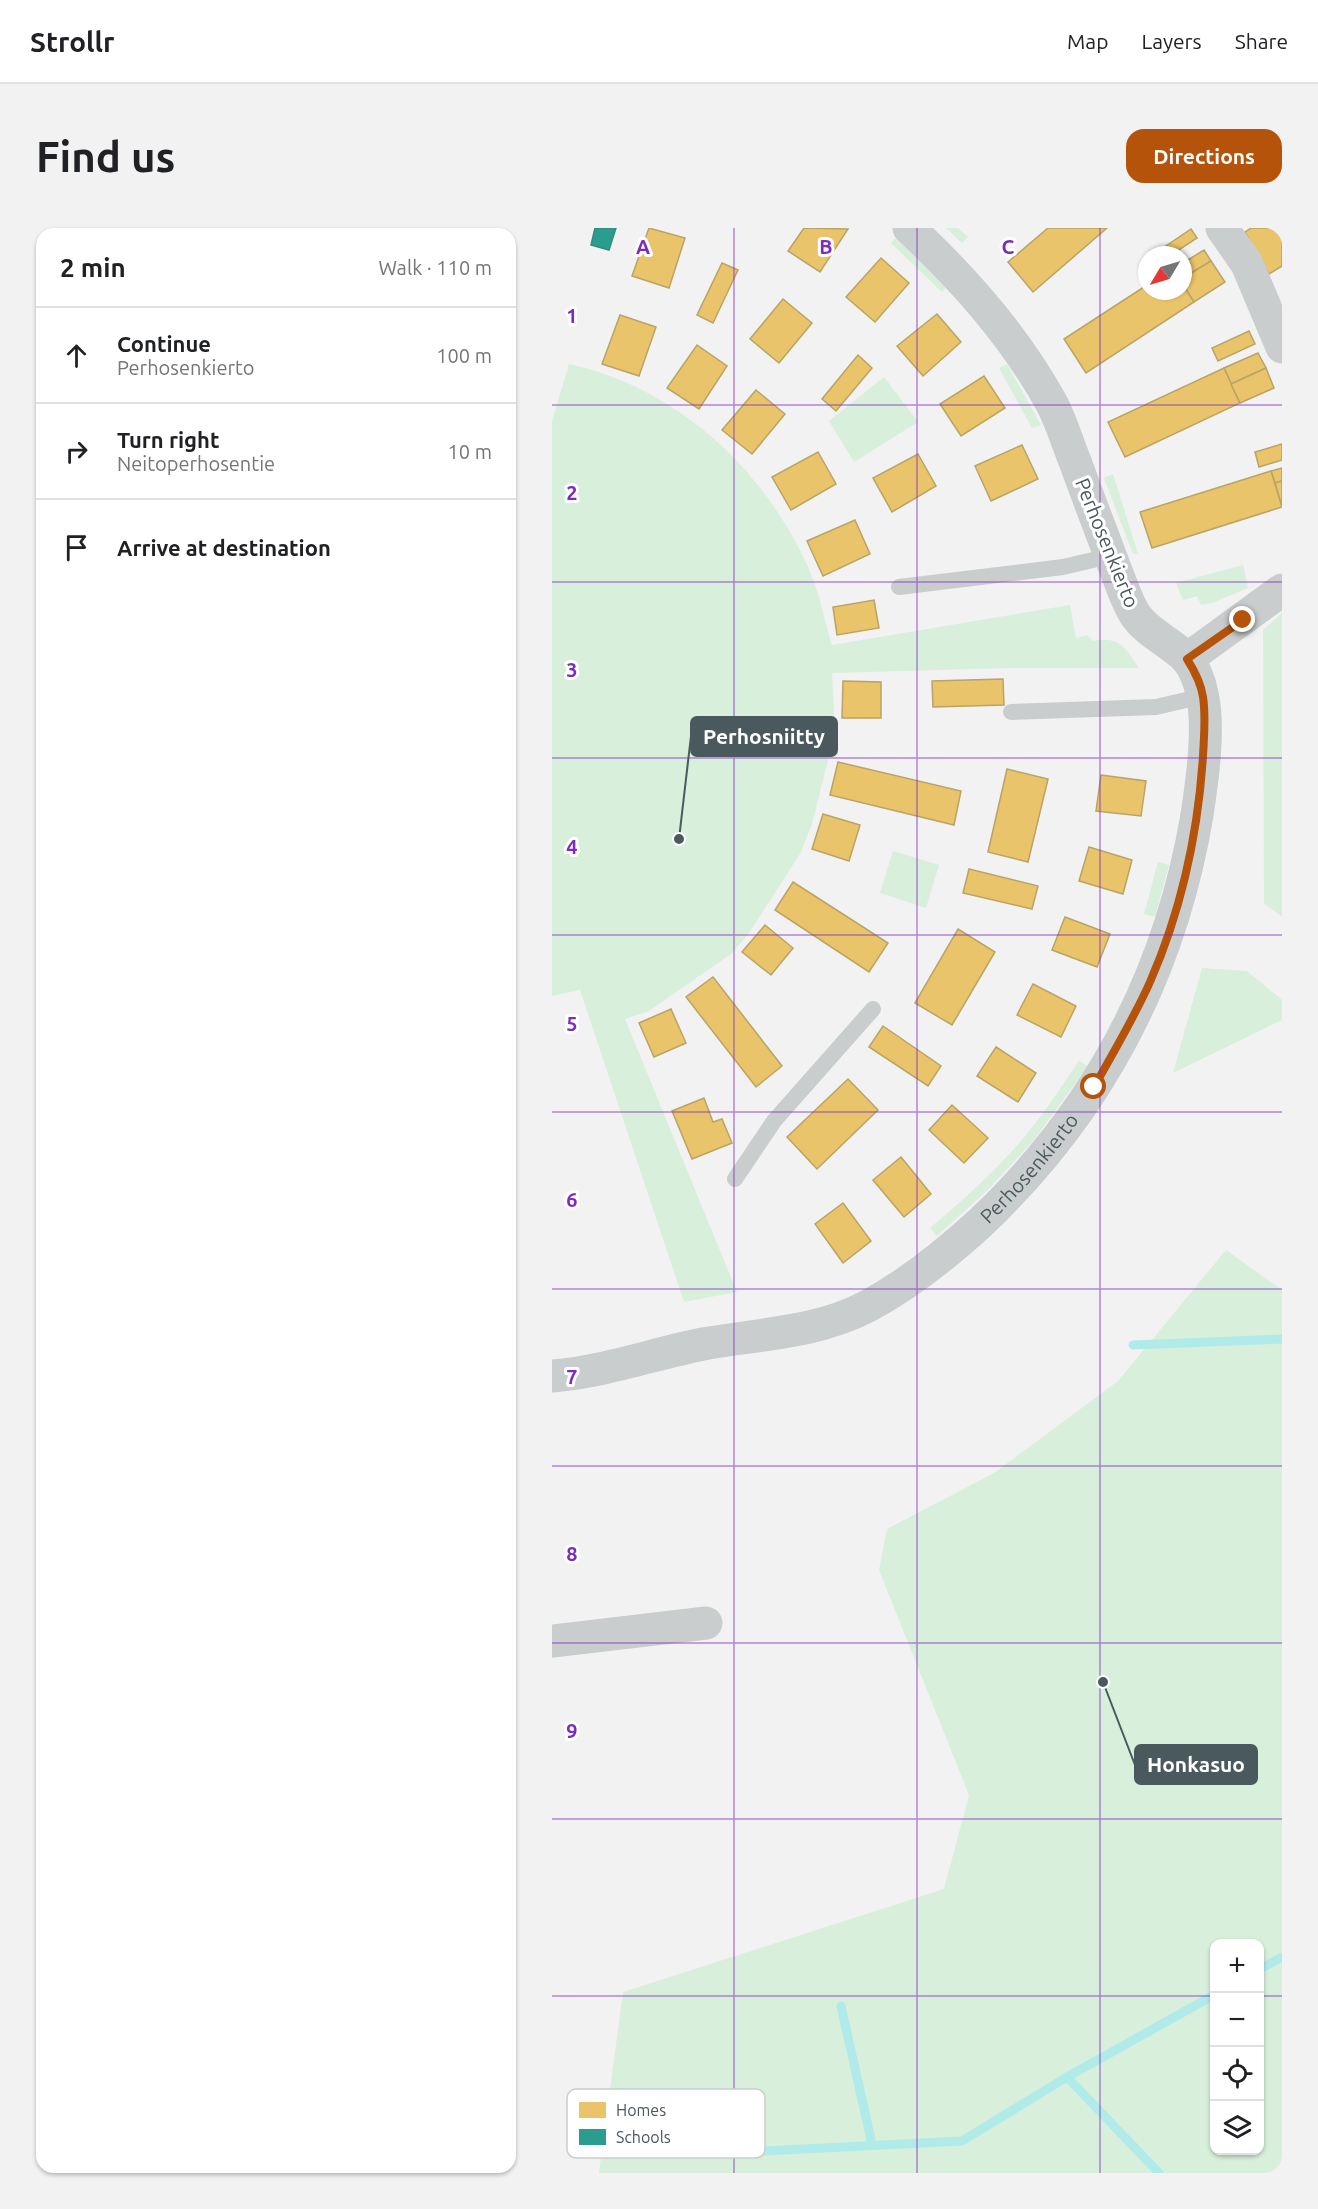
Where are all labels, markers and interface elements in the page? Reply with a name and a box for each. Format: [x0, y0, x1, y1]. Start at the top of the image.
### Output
text: Strollr [30, 26, 115, 57]
text: Map [1067, 29, 1108, 53]
text: Layers [1141, 29, 1202, 53]
text: Share [1235, 29, 1288, 53]
button: Directions [1126, 129, 1282, 183]
text: Find us [36, 133, 175, 180]
text: A [636, 235, 650, 258]
text: B [819, 235, 833, 258]
text: C [1002, 235, 1015, 258]
north arrow [1138, 246, 1192, 300]
text: 2 min [60, 253, 126, 282]
text: Walk · 110 m [379, 256, 492, 279]
text: 1 [566, 304, 578, 327]
text: Continue [117, 331, 211, 356]
icon: ahead [60, 339, 93, 372]
text: 100 m [436, 344, 492, 367]
text: Perhosenkierto [117, 356, 255, 379]
text: Turn right [117, 427, 219, 452]
icon: right [60, 435, 93, 468]
text: 10 m [448, 440, 492, 463]
text: Neitoperhosentie [117, 452, 275, 475]
street label: Perhosenkierto [1071, 475, 1144, 611]
text: 2 [566, 481, 578, 504]
icon: arrive [60, 531, 93, 564]
text: Arrive at destination [117, 535, 331, 560]
route end [1229, 606, 1255, 632]
text: 3 [566, 658, 578, 681]
callout: Perhosniitty [691, 717, 837, 756]
text: Perhosniitty [703, 724, 825, 748]
text: 4 [566, 835, 578, 858]
text: 5 [566, 1012, 578, 1035]
route start [1080, 1073, 1106, 1099]
street label: Perhosenkierto [975, 1109, 1083, 1228]
text: 6 [566, 1188, 578, 1211]
text: 7 [566, 1365, 578, 1388]
text: 8 [566, 1542, 578, 1565]
text: 9 [566, 1719, 578, 1742]
callout: Honkasuo [1135, 1745, 1257, 1784]
text: Honkasuo [1147, 1752, 1245, 1776]
map controls [1210, 1939, 1264, 2155]
button: + [1210, 1939, 1264, 1993]
button: − [1210, 1993, 1264, 2047]
button: locate [1210, 2047, 1264, 2101]
legend [567, 2089, 765, 2158]
text: Homes [616, 2101, 666, 2119]
button: layers [1210, 2101, 1264, 2155]
text: Schools [616, 2128, 671, 2146]

